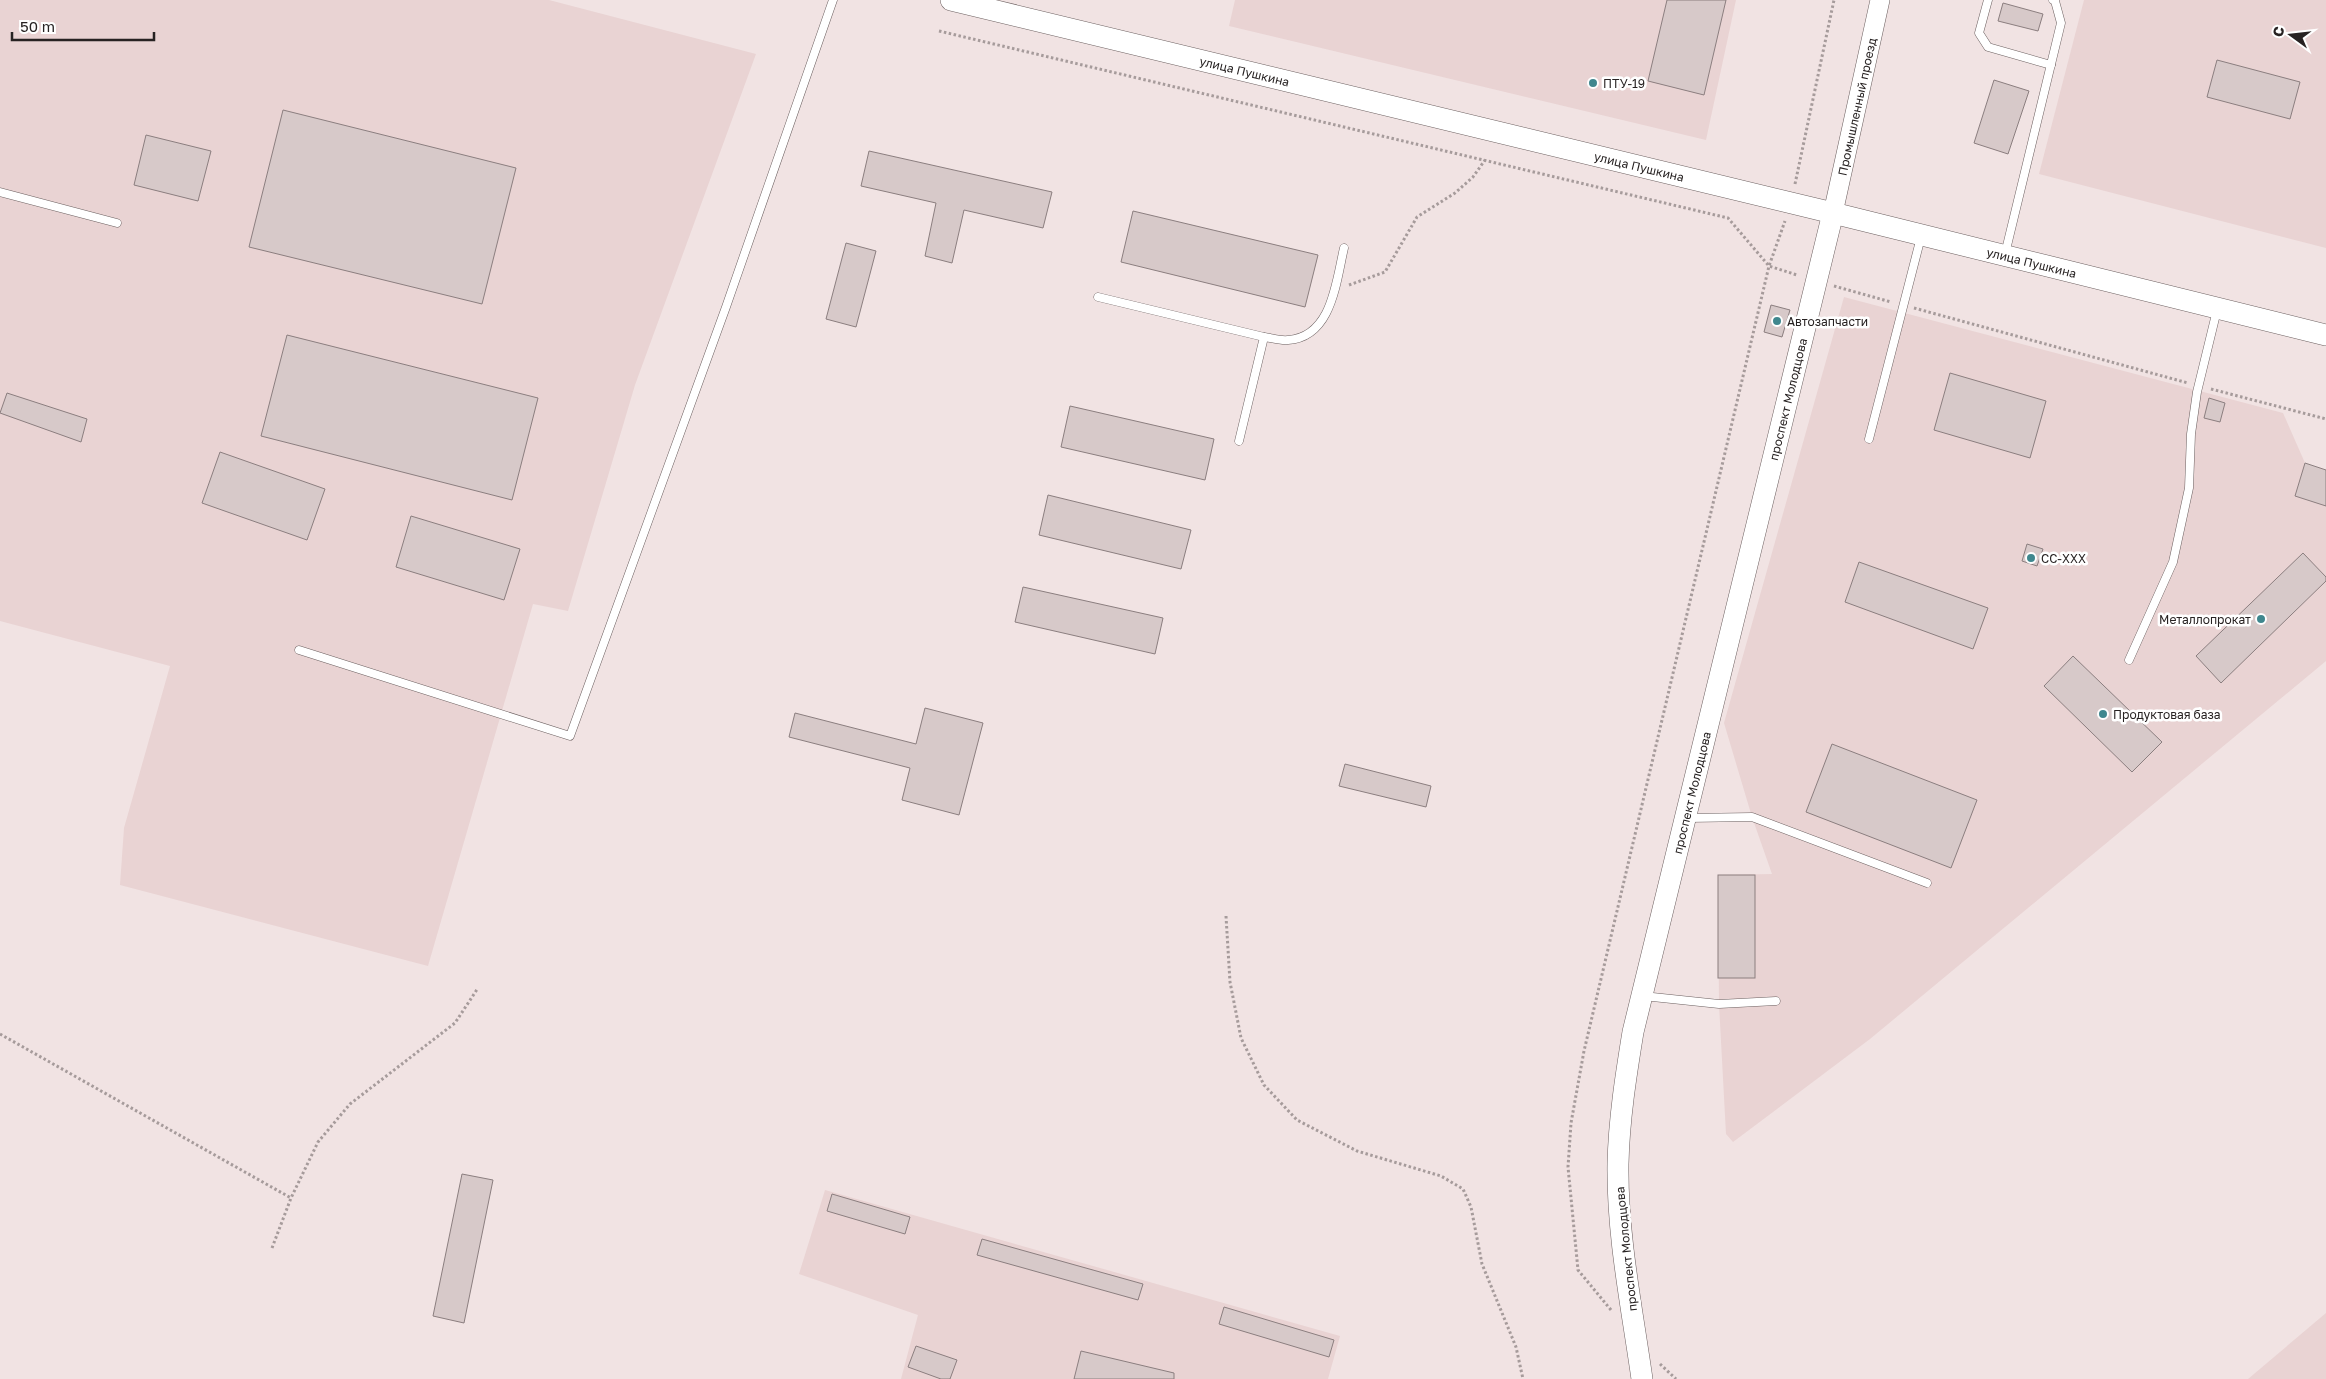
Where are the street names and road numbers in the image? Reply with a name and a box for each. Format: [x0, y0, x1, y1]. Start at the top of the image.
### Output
street label: Промышленный проезд [1834, 36, 1879, 177]
street label: улица Пушкина [1198, 53, 1291, 89]
street label: улица Пушкина [1593, 148, 1686, 184]
street label: улица Пушкина [1985, 244, 2078, 280]
street label: проспект Молодцова [1765, 336, 1810, 462]
street label: проспект Молодцова [1669, 730, 1714, 855]
street label: проспект Молодцова [1612, 1186, 1640, 1312]

